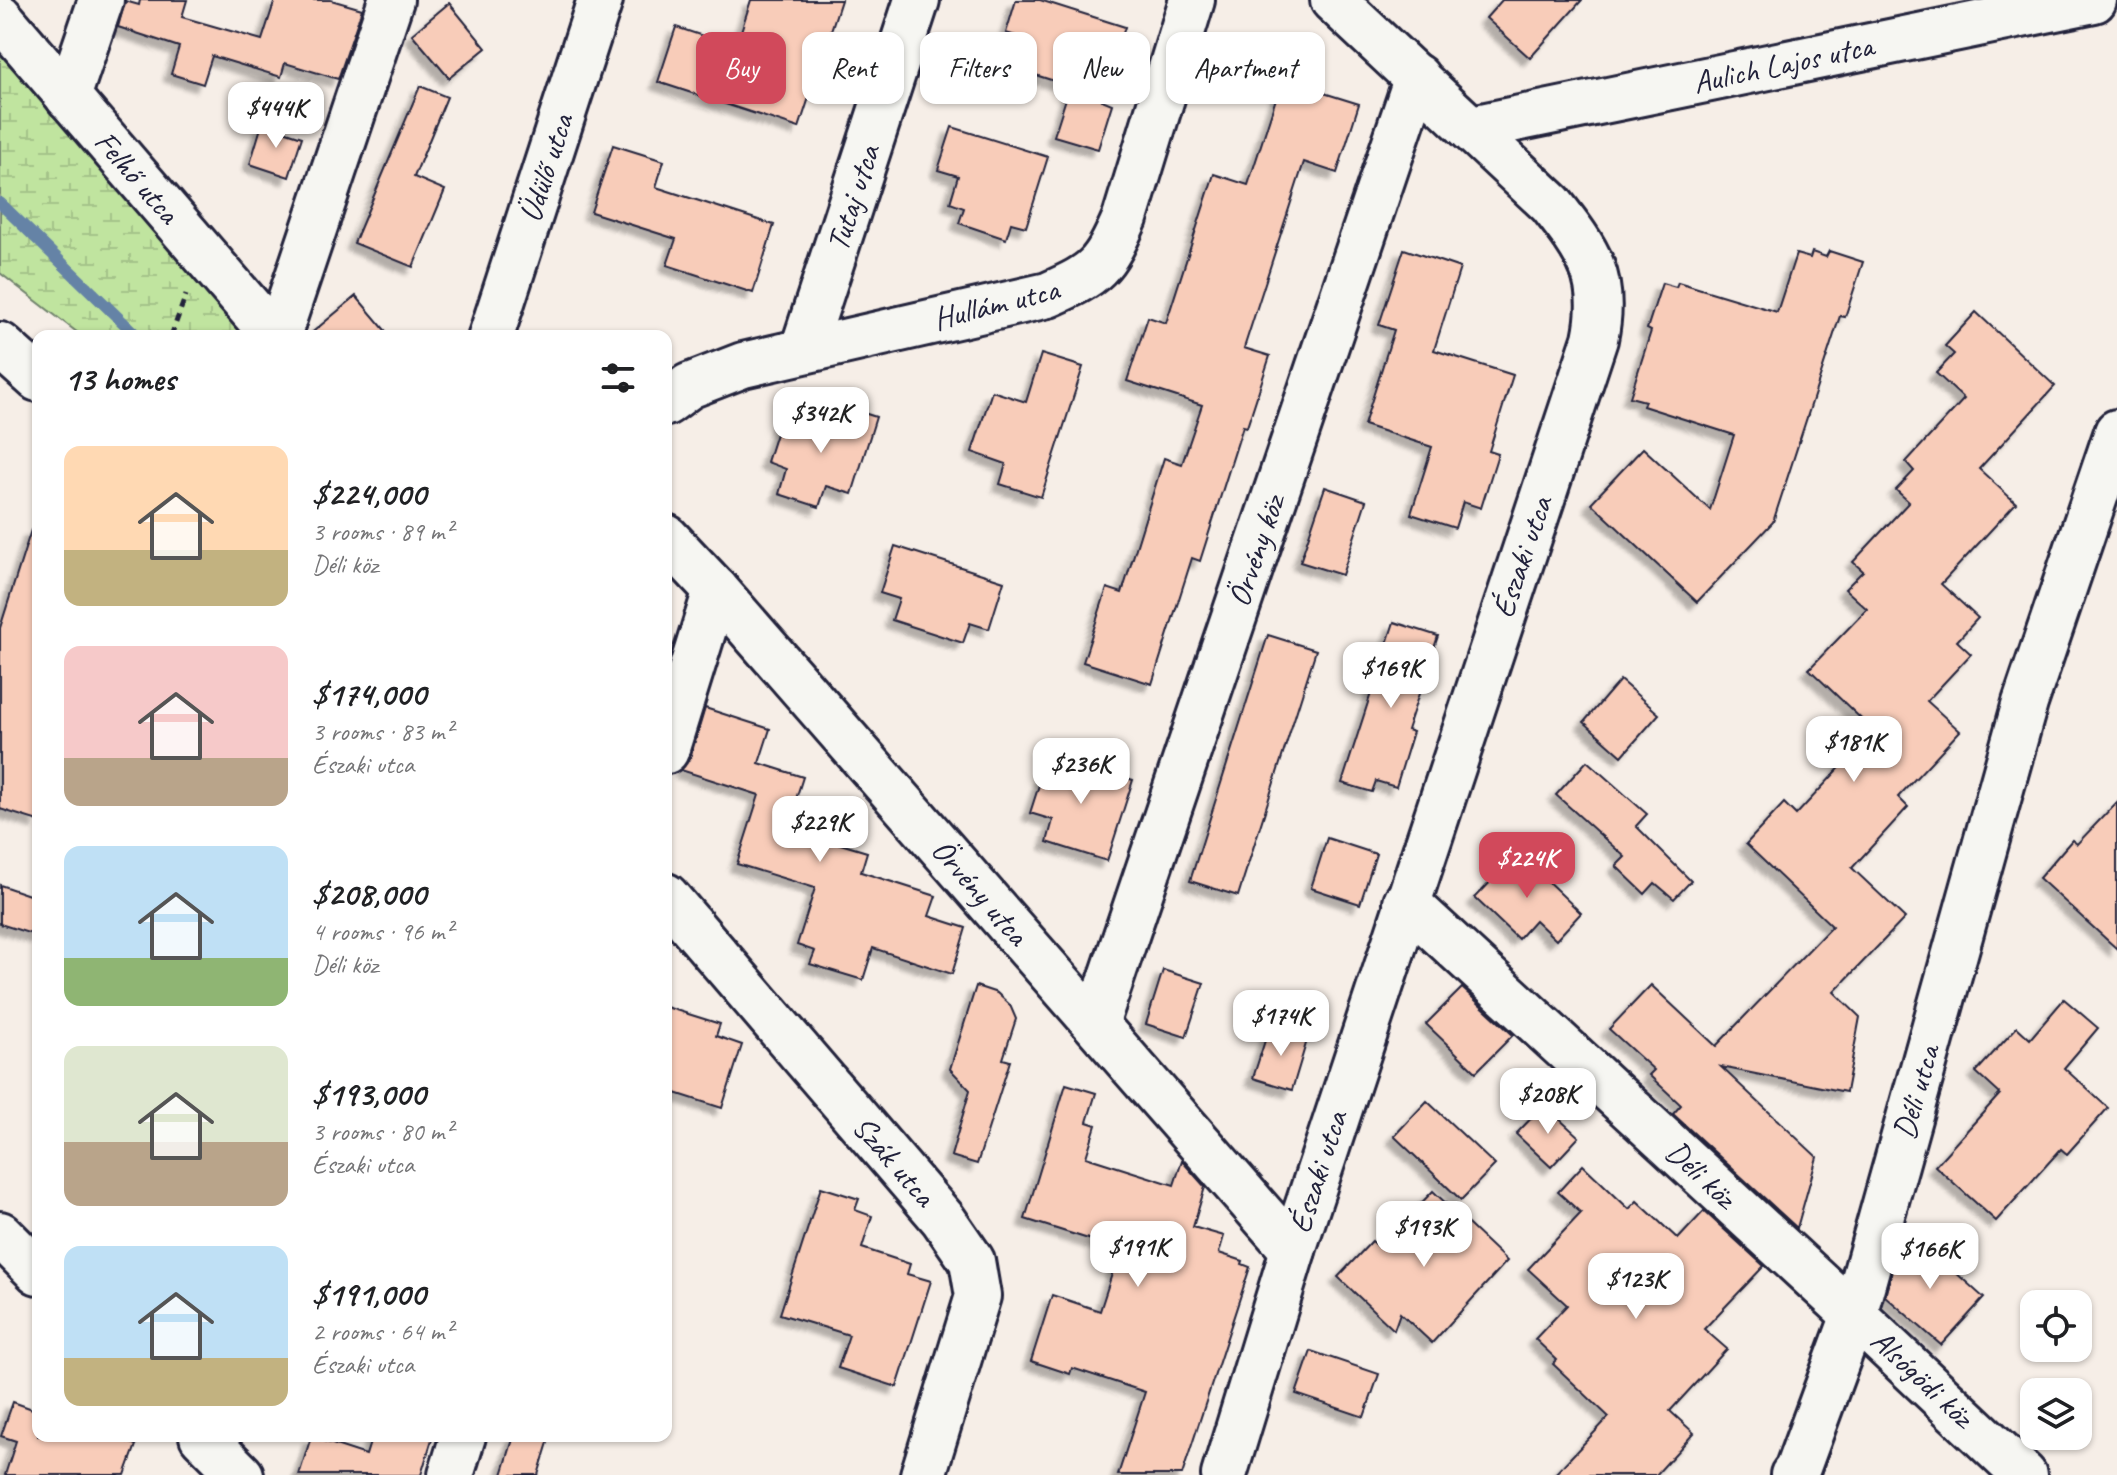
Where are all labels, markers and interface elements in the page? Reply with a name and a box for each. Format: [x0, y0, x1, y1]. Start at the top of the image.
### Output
street label: Aulich Lajos utca [1689, 24, 1880, 103]
chip: Buy [696, 32, 786, 104]
chip: Rent [802, 32, 904, 104]
chip: Filters [920, 32, 1037, 104]
chip: New [1053, 32, 1150, 104]
chip: Apartment [1166, 32, 1325, 104]
pin: $444K [220, 82, 332, 150]
text: $444K [246, 91, 306, 124]
street label: Üdülő utca [509, 107, 583, 227]
street label: Felhő utca [85, 122, 190, 234]
street label: Tutaj utca [817, 138, 890, 256]
street label: Hullám utca [929, 268, 1065, 339]
icon: filters [596, 356, 640, 400]
text: 13 homes [64, 357, 175, 400]
pin: $342K [765, 387, 877, 455]
text: $342K [791, 396, 851, 429]
text: $224,000 [312, 472, 426, 515]
icon: home [128, 478, 224, 574]
street label: Örvény köz [1218, 486, 1295, 612]
street label: Északi utca [1482, 489, 1562, 623]
text: 3 rooms · 89 m² [312, 515, 453, 548]
text: Déli köz [312, 548, 378, 581]
pin: $169K [1335, 642, 1447, 710]
text: $169K [1361, 651, 1421, 684]
text: $174,000 [312, 672, 426, 715]
icon: home [128, 678, 224, 774]
text: 3 rooms · 83 m² [312, 715, 453, 748]
pin: $181K [1798, 716, 1910, 784]
text: $181K [1824, 725, 1884, 758]
pin: $236K [1025, 738, 1137, 806]
text: $236K [1051, 747, 1111, 780]
text: Északi utca [312, 748, 414, 781]
pin: $229K [764, 796, 876, 864]
text: $229K [790, 805, 850, 838]
street label: Örvény utca [923, 830, 1039, 955]
pin: $224K [1471, 832, 1583, 900]
text: $224K [1497, 841, 1557, 874]
text: $208,000 [312, 872, 426, 915]
icon: home [128, 878, 224, 974]
text: 4 rooms · 96 m² [312, 915, 453, 948]
text: Déli köz [312, 948, 378, 981]
pin: $174K [1225, 990, 1337, 1058]
text: $174K [1251, 999, 1311, 1032]
street label: Déli utca [1883, 1038, 1950, 1144]
pin: $208K [1492, 1068, 1604, 1136]
text: $193,000 [312, 1072, 425, 1115]
text: $208K [1518, 1077, 1578, 1110]
icon: home [128, 1078, 224, 1174]
street label: Északi utca [1279, 1104, 1358, 1238]
street label: Szák utca [843, 1107, 946, 1216]
text: 3 rooms · 80 m² [312, 1115, 453, 1148]
street label: Déli köz [1657, 1131, 1747, 1219]
text: Északi utca [312, 1148, 414, 1181]
pin: $193K [1368, 1201, 1480, 1269]
text: $193K [1394, 1210, 1454, 1243]
pin: $191K [1082, 1221, 1194, 1289]
pin: $166K [1874, 1223, 1986, 1291]
text: $191K [1108, 1230, 1168, 1263]
text: $166K [1899, 1232, 1961, 1265]
pin: $123K [1580, 1253, 1692, 1321]
text: $123K [1606, 1262, 1666, 1295]
text: $191,000 [312, 1272, 425, 1315]
icon: home [128, 1278, 224, 1374]
map controls [2020, 1290, 2092, 1450]
button: locate [2020, 1290, 2092, 1362]
text: 2 rooms · 64 m² [312, 1315, 453, 1348]
street label: Alsógödi köz [1862, 1320, 1985, 1439]
text: Északi utca [312, 1348, 414, 1381]
button: layers [2020, 1378, 2092, 1450]

